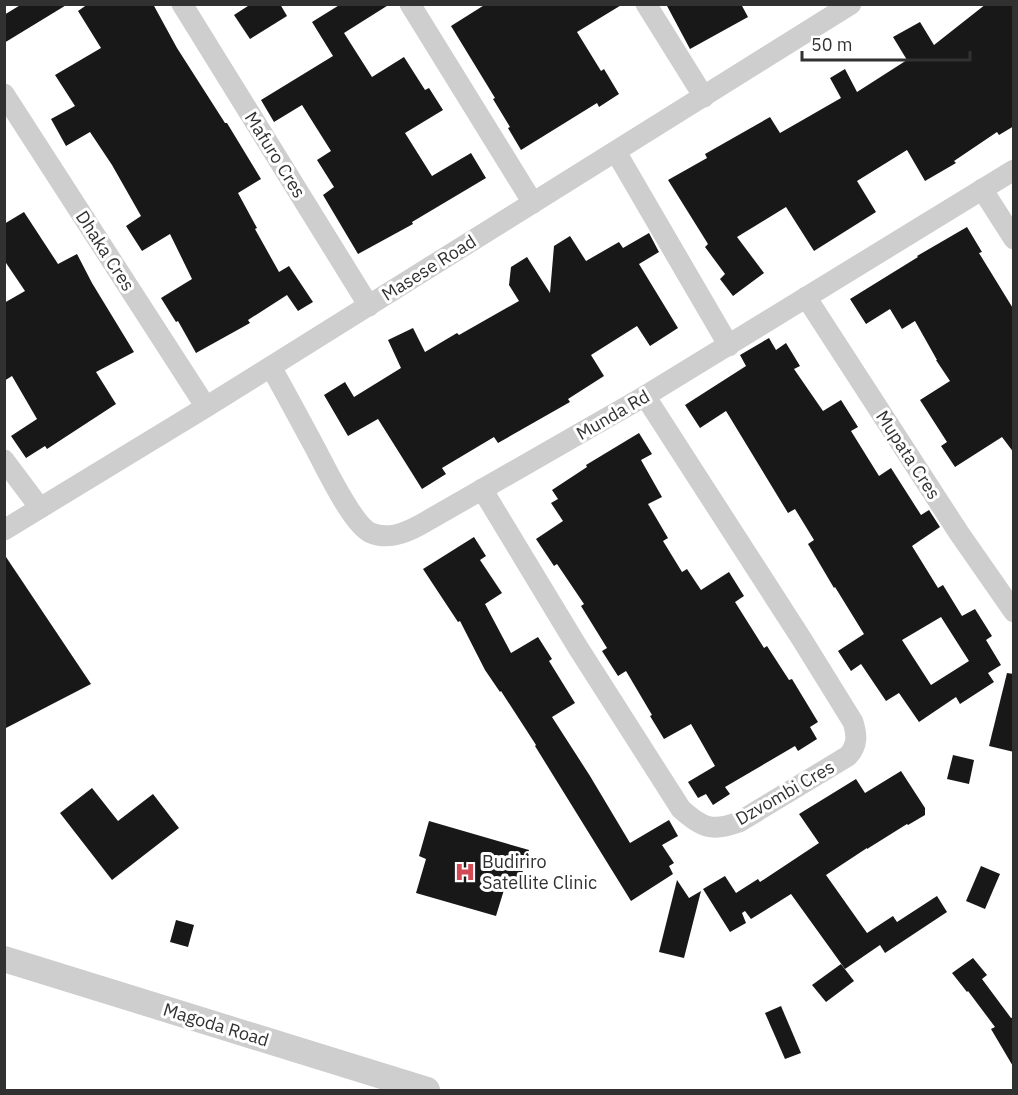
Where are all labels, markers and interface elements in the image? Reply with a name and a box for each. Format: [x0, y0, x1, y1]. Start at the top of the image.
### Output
scale bar [802, 24, 970, 62]
text: 50 m [811, 33, 853, 56]
street label: Mafuro Cres [240, 107, 311, 202]
street label: Dhaka Cres [71, 206, 140, 295]
street label: Masese Road [377, 229, 480, 306]
street label: Munda Rd [572, 384, 654, 445]
street label: Mupata Cres [871, 406, 946, 504]
street label: Dzvombi Cres [731, 755, 838, 830]
place label: Budiriro Satellite Clinic [482, 850, 597, 894]
hospital icon: Budiriro Satellite Clinic [453, 860, 477, 884]
street label: Magoda Road [160, 998, 272, 1052]

